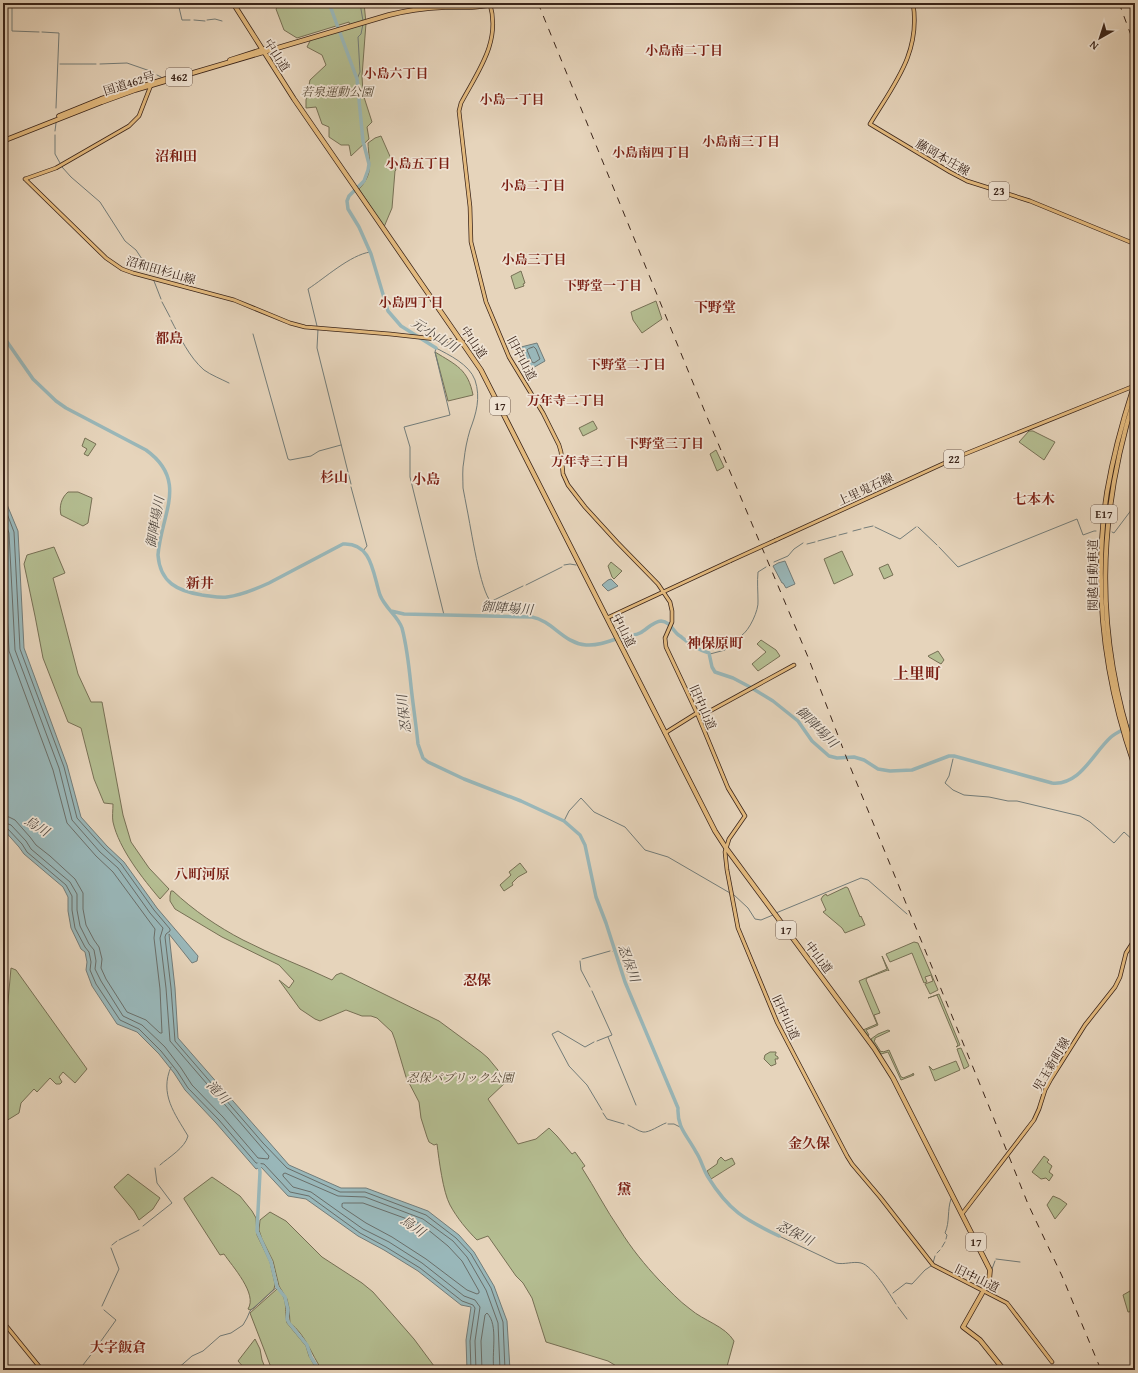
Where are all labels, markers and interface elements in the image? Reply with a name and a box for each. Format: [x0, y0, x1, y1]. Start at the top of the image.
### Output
north arrow [1080, 18, 1120, 58]
street label: 中山道 [260, 35, 294, 75]
text: N [1085, 37, 1102, 54]
district label: 小島南二丁目 [645, 41, 723, 60]
district label: 小島六丁目 [363, 64, 429, 83]
street label: 国道462号 [101, 67, 157, 99]
road number: 462 [166, 68, 192, 86]
park label: 若泉運動公園 [301, 83, 375, 100]
district label: 小島一丁目 [479, 90, 545, 109]
district label: 小島南三丁目 [702, 132, 780, 151]
street label: 藤岡本庄線 [913, 135, 973, 179]
district label: 小島南四丁目 [612, 143, 690, 162]
district label: 沼和田 [155, 146, 197, 166]
district label: 小島五丁目 [385, 154, 451, 173]
district label: 小島二丁目 [500, 176, 566, 195]
road number: 23 [989, 182, 1009, 200]
district label: 小島三丁目 [501, 250, 567, 269]
street label: 沼和田杉山線 [124, 252, 198, 288]
district label: 下野堂一丁目 [564, 276, 642, 295]
district label: 小島四丁目 [378, 293, 444, 312]
district label: 下野堂 [694, 297, 736, 317]
water label: 元小山川 [408, 313, 464, 358]
street label: 中山道 [457, 322, 491, 362]
district label: 都島 [155, 328, 183, 348]
street label: 旧中山道 [503, 333, 541, 383]
district label: 下野堂二丁目 [588, 355, 666, 374]
district label: 万年寺二丁目 [527, 391, 605, 410]
road number: 17 [490, 397, 510, 415]
district label: 下野堂三丁目 [626, 434, 704, 453]
road number: 22 [944, 450, 964, 468]
district label: 万年寺三丁目 [551, 452, 629, 471]
district label: 杉山 [320, 467, 348, 487]
district label: 小島 [412, 469, 440, 489]
street label: 上里鬼石線 [834, 469, 896, 509]
district label: 七本木 [1013, 489, 1055, 509]
water label: 御陣場川 [141, 493, 169, 549]
road number: E17 [1091, 505, 1117, 523]
street label: 関越自動車道 [1084, 539, 1101, 611]
district label: 新井 [186, 573, 214, 593]
water label: 御陣場川 [480, 597, 536, 619]
street label: 中山道 [608, 610, 640, 650]
district label: 神保原町 [687, 633, 744, 653]
district label: 上里町 [893, 661, 941, 685]
street label: 旧中山道 [685, 682, 721, 732]
water label: 忍保川 [392, 692, 416, 735]
water label: 御陣場川 [792, 702, 844, 754]
water label: 烏川 [21, 811, 55, 842]
district label: 八町河原 [174, 864, 230, 884]
road number: 17 [776, 921, 796, 939]
street label: 中山道 [801, 938, 837, 976]
water label: 忍保川 [613, 941, 645, 986]
district label: 忍保 [463, 970, 491, 990]
street label: 旧中山道 [768, 992, 804, 1042]
street label: 児玉新町線 [1029, 1034, 1073, 1094]
park label: 忍保パブリック公園 [406, 1069, 516, 1086]
water label: 滝川 [202, 1076, 235, 1109]
district label: 金久保 [788, 1133, 830, 1153]
district label: 黛 [617, 1179, 631, 1199]
water label: 烏川 [397, 1211, 431, 1242]
water label: 忍保川 [773, 1216, 818, 1251]
road number: 17 [966, 1233, 986, 1251]
street label: 旧中山道 [952, 1260, 1002, 1296]
district label: 大字飯倉 [90, 1337, 146, 1357]

